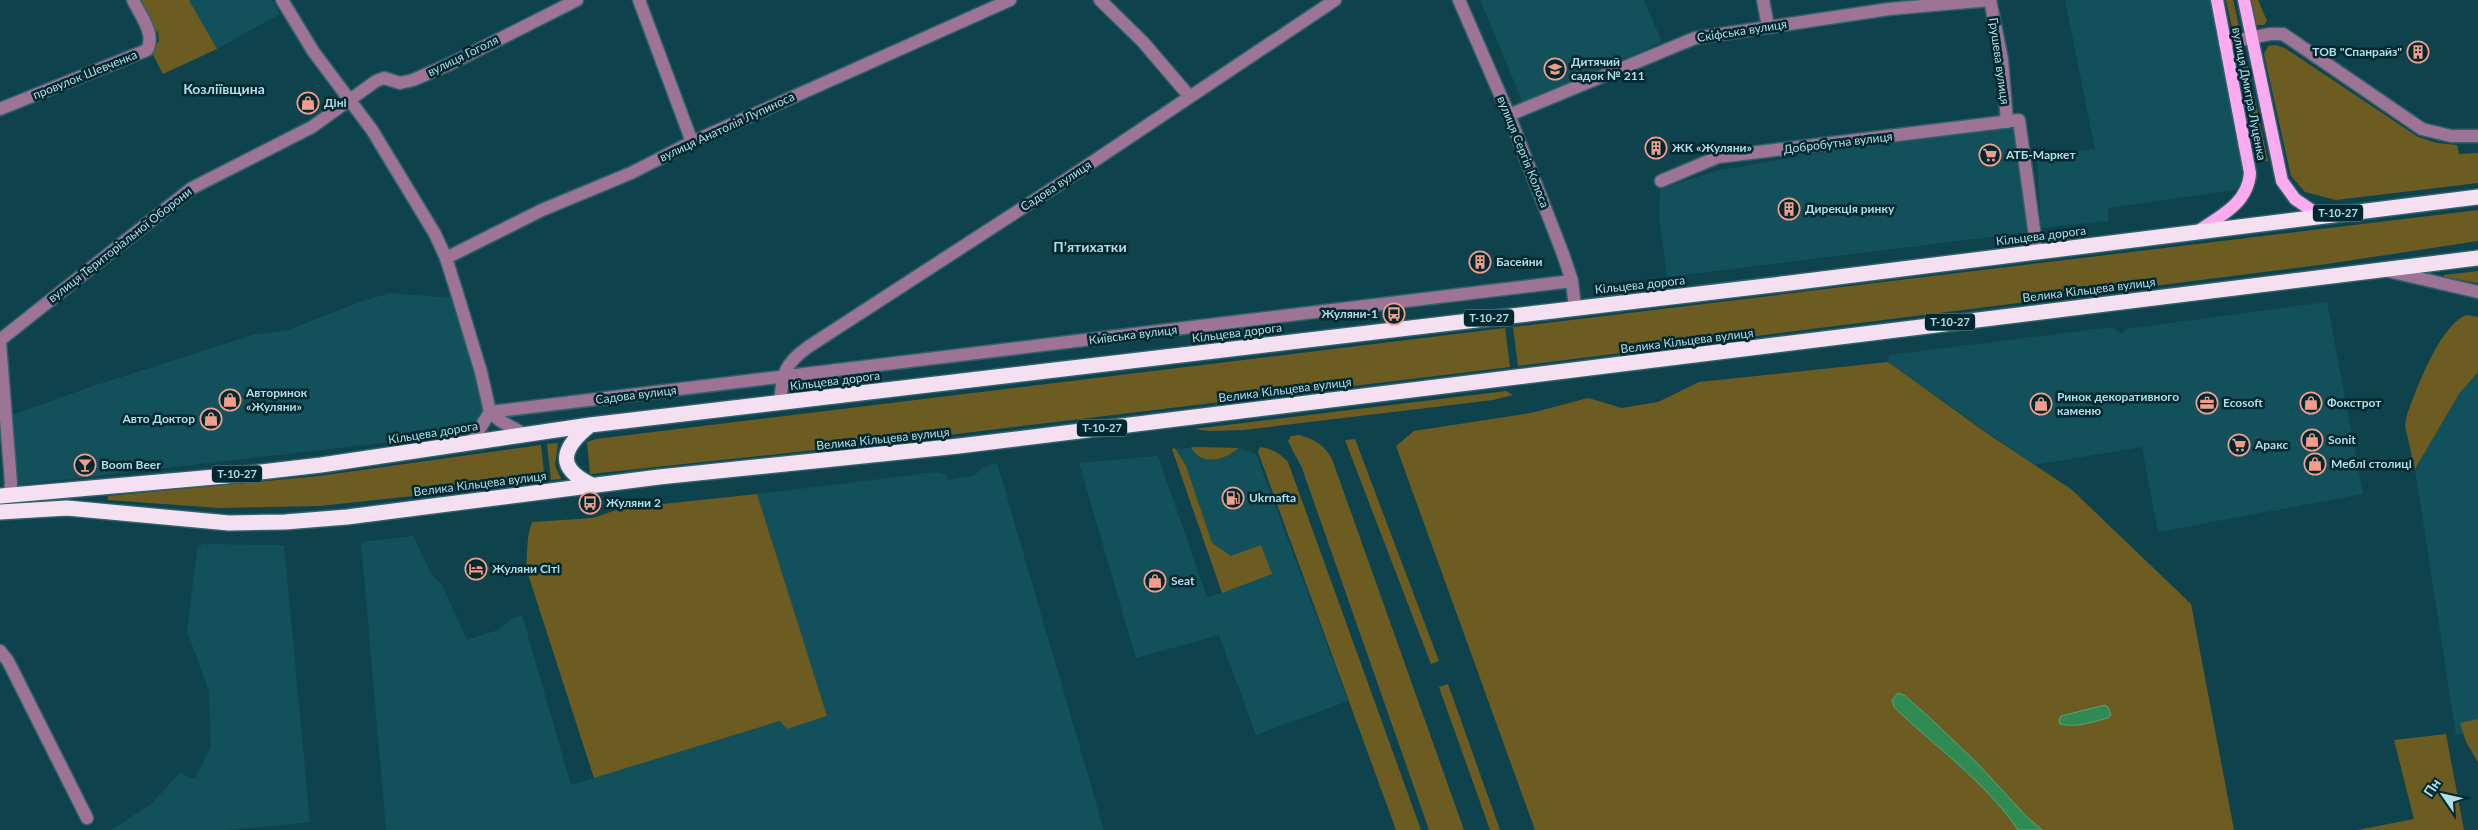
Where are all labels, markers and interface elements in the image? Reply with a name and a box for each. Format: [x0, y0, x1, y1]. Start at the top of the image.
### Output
street label: Скіфська вулиця [1696, 16, 1788, 45]
street label: Грушева вулиця [1986, 17, 2013, 105]
street label: вулиця Дмитра Луценка [2229, 26, 2270, 162]
street label: вулиця Гоголя [425, 32, 501, 79]
building icon: ТОВ "Спанрайз" [2406, 40, 2430, 64]
place label: ТОВ "Спанрайз" [2312, 44, 2402, 59]
street label: провулок Шевченка [30, 47, 139, 102]
place label: Дитячий садок № 211 [1571, 54, 1645, 83]
school or university icon: Дитячий садок № 211 [1543, 57, 1567, 81]
district label: Козліївщина [183, 80, 265, 97]
street label: вулиця Анатолія Лупиноса [657, 89, 797, 164]
shop icon: Діні [296, 91, 320, 115]
street label: вулиця Сергія Колоса [1494, 94, 1553, 210]
place label: Діні [324, 95, 347, 110]
street label: Добробутна вулиця [1783, 128, 1893, 157]
building icon: ЖК «Жуляни» [1644, 136, 1668, 160]
place label: ЖК «Жуляни» [1672, 140, 1752, 155]
supermarket icon: АТБ-Маркет [1978, 143, 2002, 167]
place label: АТБ-Маркет [2005, 147, 2076, 162]
street label: Садова вулиця [1017, 157, 1094, 214]
street label: вулиця Територіальної Оборони [45, 184, 195, 305]
building icon: Дирекція ринку [1777, 197, 1801, 221]
place label: Дирекція ринку [1805, 201, 1895, 216]
road number: Т-10-27 [2313, 204, 2363, 222]
street label: Кільцева дорога [1995, 223, 2087, 248]
district label: Пʼятихатки [1053, 238, 1127, 255]
building icon: Басейни [1468, 250, 1492, 274]
place label: Басейни [1496, 254, 1543, 269]
street label: Кільцева дорога [1594, 272, 1686, 297]
street label: Велика Кільцева вулиця [2022, 274, 2156, 305]
bus stop icon: Жуляни-1 [1382, 302, 1406, 326]
place label: Жуляни-1 [1322, 306, 1378, 321]
road number: Т-10-27 [1464, 310, 1514, 326]
road number: Т-10-27 [1925, 314, 1975, 331]
street label: Кільцева дорога [1191, 320, 1283, 345]
street label: Київська вулиця [1088, 322, 1178, 347]
street label: Велика Кільцева вулиця [1620, 325, 1754, 356]
street label: Кільцева дорога [789, 368, 881, 393]
street label: Велика Кільцева вулиця [1218, 374, 1352, 405]
street label: Садова вулиця [595, 382, 677, 407]
place label: Авторинок «Жуляни» [245, 385, 308, 414]
shop icon: Авторинок «Жуляни» [218, 388, 242, 412]
place label: Ринок декоративного каменю [2057, 389, 2179, 418]
office icon: Ecosoft [2195, 391, 2219, 415]
shop icon: Фокстрот [2299, 391, 2323, 415]
shop icon: Ринок декоративного каменю [2029, 392, 2053, 416]
place label: Ecosoft [2223, 395, 2263, 410]
place label: Фокстрот [2327, 395, 2382, 410]
shop icon: Авто Доктор [199, 407, 223, 431]
place label: Авто Доктор [121, 411, 195, 426]
street label: Кільцева дорога [387, 418, 479, 447]
road number: Т-10-27 [1077, 419, 1127, 436]
street label: Велика Кільцева вулиця [816, 424, 950, 453]
shop icon: Sonit [2300, 428, 2324, 452]
place label: Sonit [2328, 432, 2356, 447]
supermarket icon: Аракс [2227, 433, 2251, 457]
place label: Аракс [2254, 437, 2288, 452]
shop icon: Меблі столиці [2303, 452, 2327, 476]
bar icon: Boom Beer [73, 453, 97, 477]
place label: Меблі столиці [2331, 456, 2412, 471]
place label: Boom Beer [101, 457, 161, 472]
road number: Т-10-27 [212, 466, 262, 482]
street label: Велика Кільцева вулиця [413, 468, 547, 499]
fuel station icon: Ukrnafta [1221, 486, 1245, 510]
place label: Ukrnafta [1249, 490, 1296, 505]
bus stop icon: Жуляни 2 [578, 491, 602, 515]
place label: Жуляни 2 [606, 495, 661, 510]
hotel icon: Жуляни Сіті [464, 557, 488, 581]
place label: Жуляни Сіті [492, 561, 560, 576]
shop icon: Seat [1143, 569, 1167, 593]
place label: Seat [1171, 573, 1195, 588]
north arrow [2418, 770, 2468, 820]
text: Пн [2420, 775, 2444, 800]

